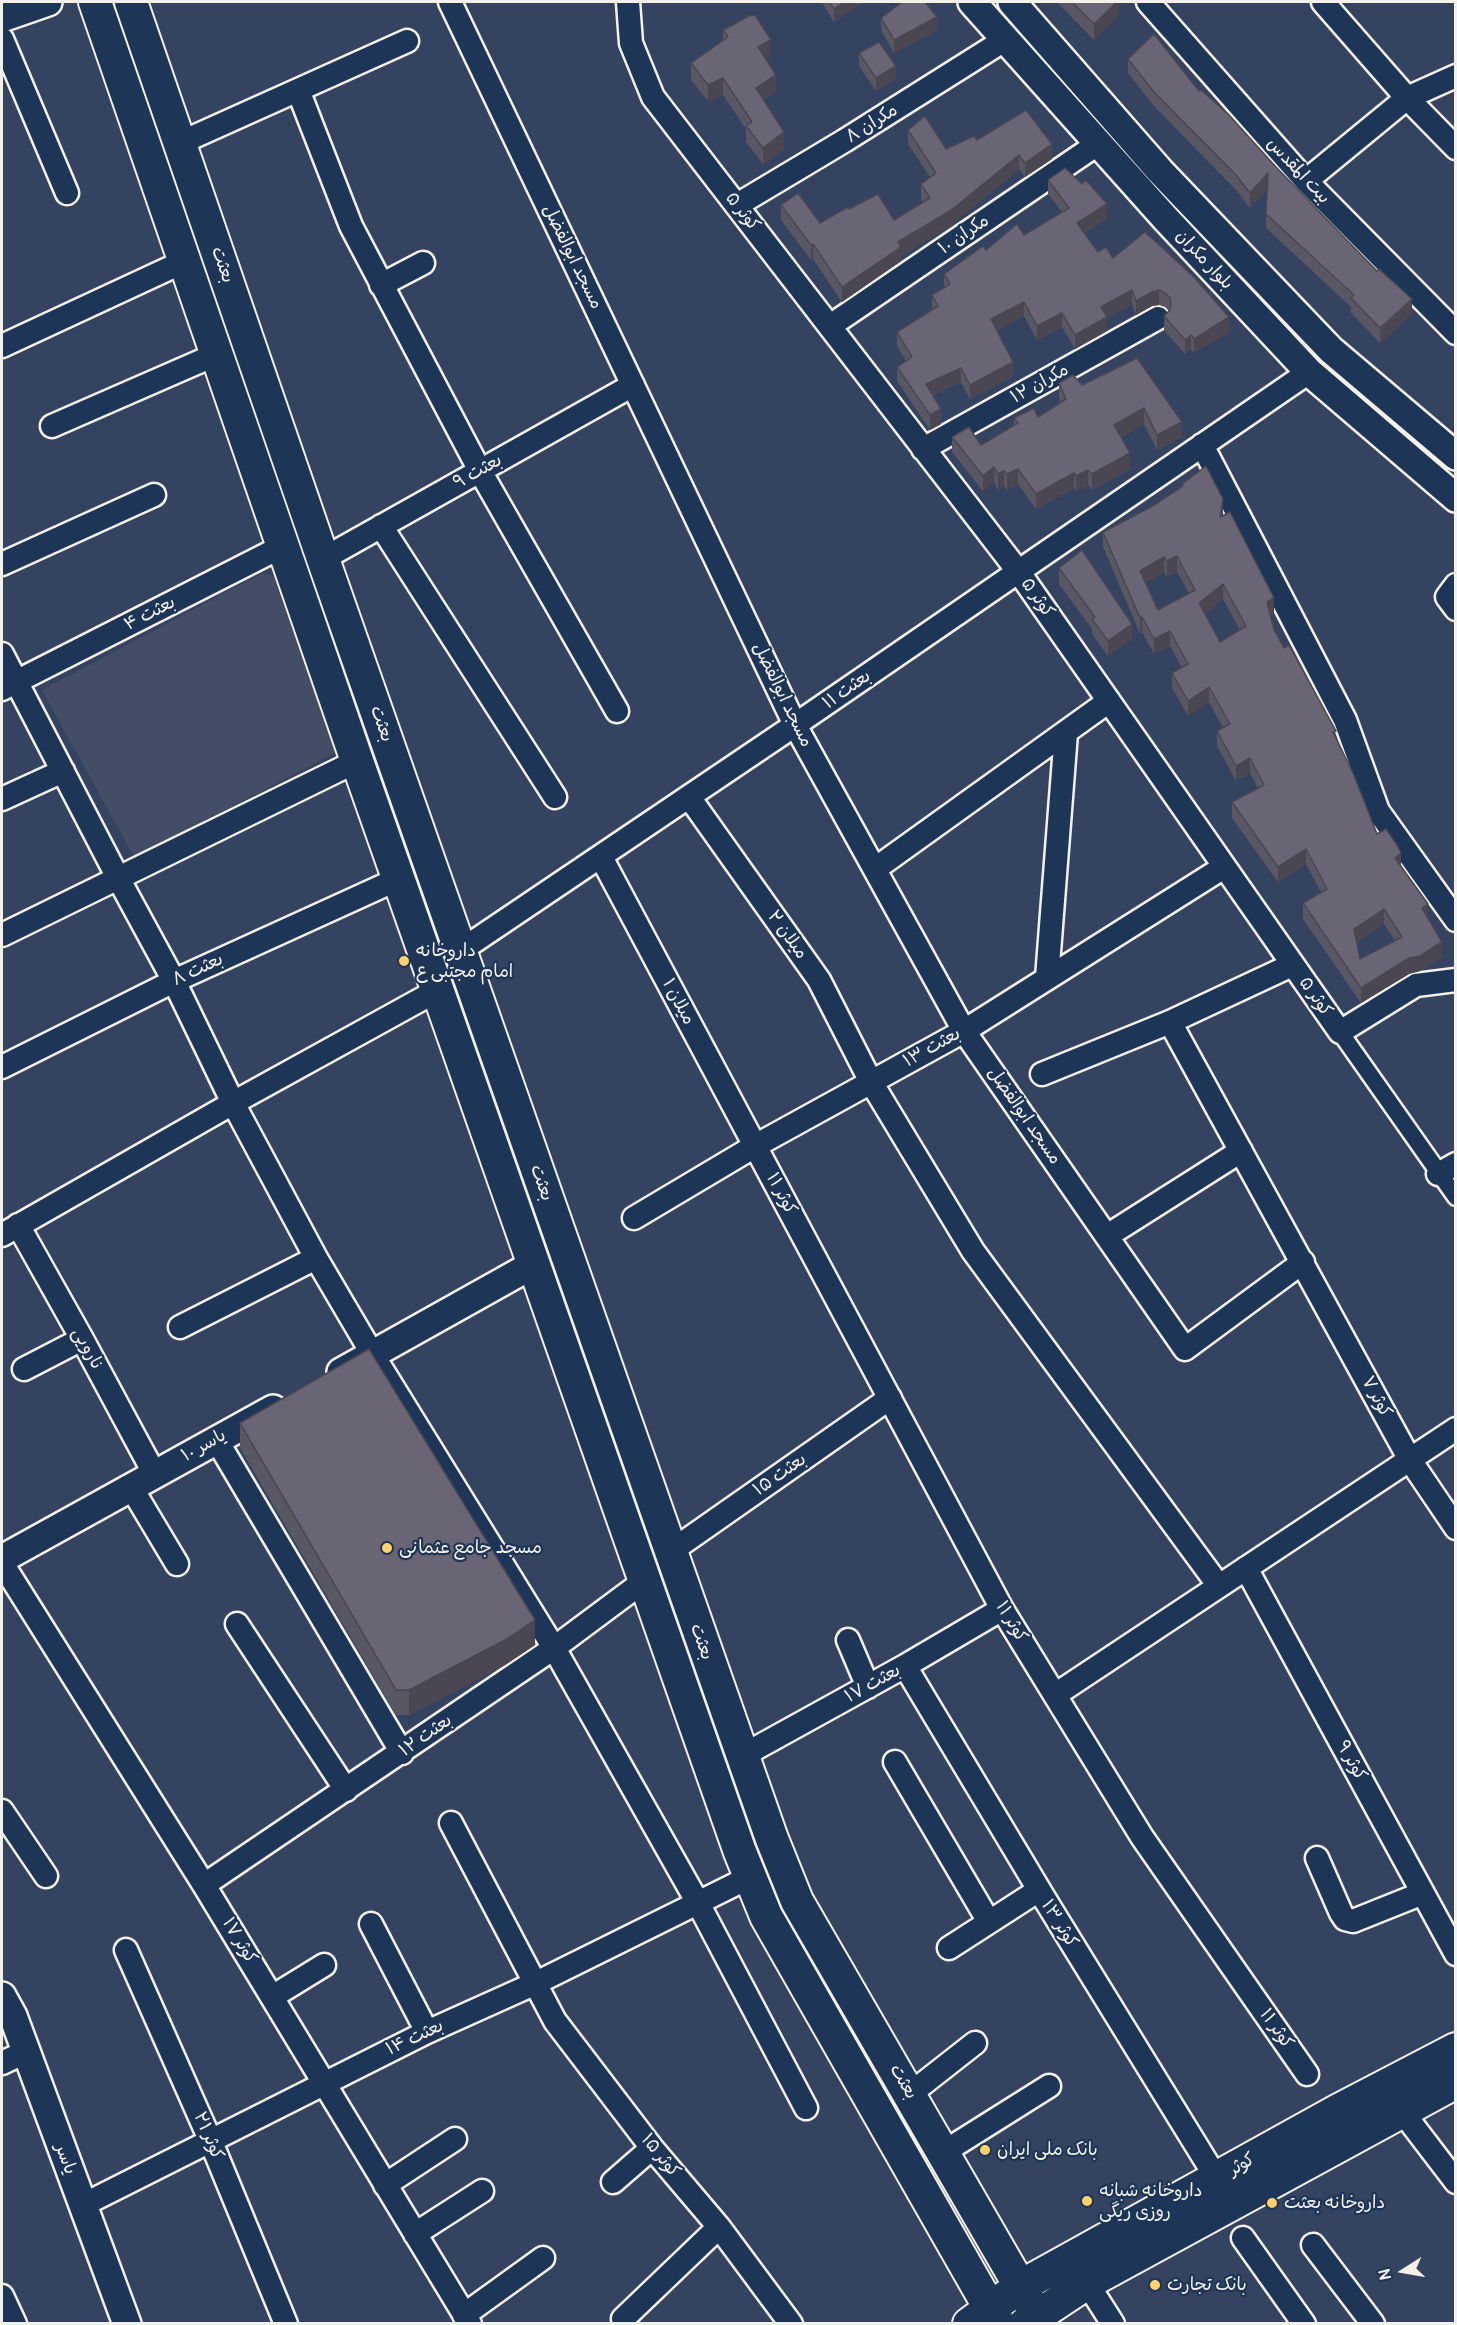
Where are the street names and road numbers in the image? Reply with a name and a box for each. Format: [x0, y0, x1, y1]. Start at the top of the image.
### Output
street label: مکران ۸ [842, 100, 902, 148]
street label: بیت المقدس [1262, 133, 1334, 209]
street label: کوثر ۵ [720, 188, 764, 236]
street label: مسجد ابوالفضل [537, 201, 607, 313]
street label: مکران ۱۰ [934, 210, 994, 260]
street label: بلوار مکران [1171, 225, 1237, 295]
street label: بعثت [206, 244, 238, 286]
street label: مکران ۱۲ [1007, 359, 1073, 409]
street label: بعثت ۹ [450, 450, 506, 494]
street label: کوثر ۵ [1016, 574, 1058, 622]
street label: بعثت ۴ [121, 592, 179, 636]
street label: مسجد ابوالفضل [747, 639, 817, 751]
street label: بعثت ۱۱ [819, 666, 875, 714]
street label: بعثت [365, 703, 397, 745]
street label: میلان ۲ [762, 906, 812, 964]
street label: بعثت ۸ [169, 949, 227, 991]
street label: کوثر ۵ [1294, 973, 1336, 1021]
street label: میلان ۱ [657, 975, 699, 1029]
street label: بعثت ۱۳ [899, 1023, 965, 1073]
street label: مسجد ابوالفضل [982, 1063, 1066, 1169]
street label: بعثت [525, 1162, 557, 1204]
street label: کوثر ۱۱ [761, 1169, 801, 1219]
street label: نارویی [67, 1324, 107, 1374]
street label: کوثر ۷ [1356, 1373, 1396, 1421]
street label: یاسر ۱۰ [178, 1425, 230, 1467]
street label: بعثت ۱۵ [749, 1449, 811, 1501]
street label: کوثر ۱۱ [990, 1597, 1032, 1647]
street label: بعثت [685, 1621, 717, 1663]
street label: بعثت ۱۷ [841, 1660, 905, 1708]
street label: بعثت ۱۲ [395, 1710, 457, 1762]
street label: کوثر ۹ [1331, 1737, 1371, 1785]
street label: کوثر ۱۳ [1036, 1896, 1082, 1952]
street label: کوثر ۱۷ [217, 1914, 261, 1968]
street label: کوثر ۱۱ [1254, 2005, 1298, 2053]
street label: بعثت ۱۴ [383, 2015, 447, 2061]
street label: بعثت [884, 2060, 922, 2104]
street label: کوثر ۲۱ [188, 2109, 228, 2163]
street label: کوثر ۱۵ [636, 2130, 684, 2182]
street label: یاسر [49, 2140, 81, 2178]
street label: کوثر [1225, 2149, 1259, 2181]

